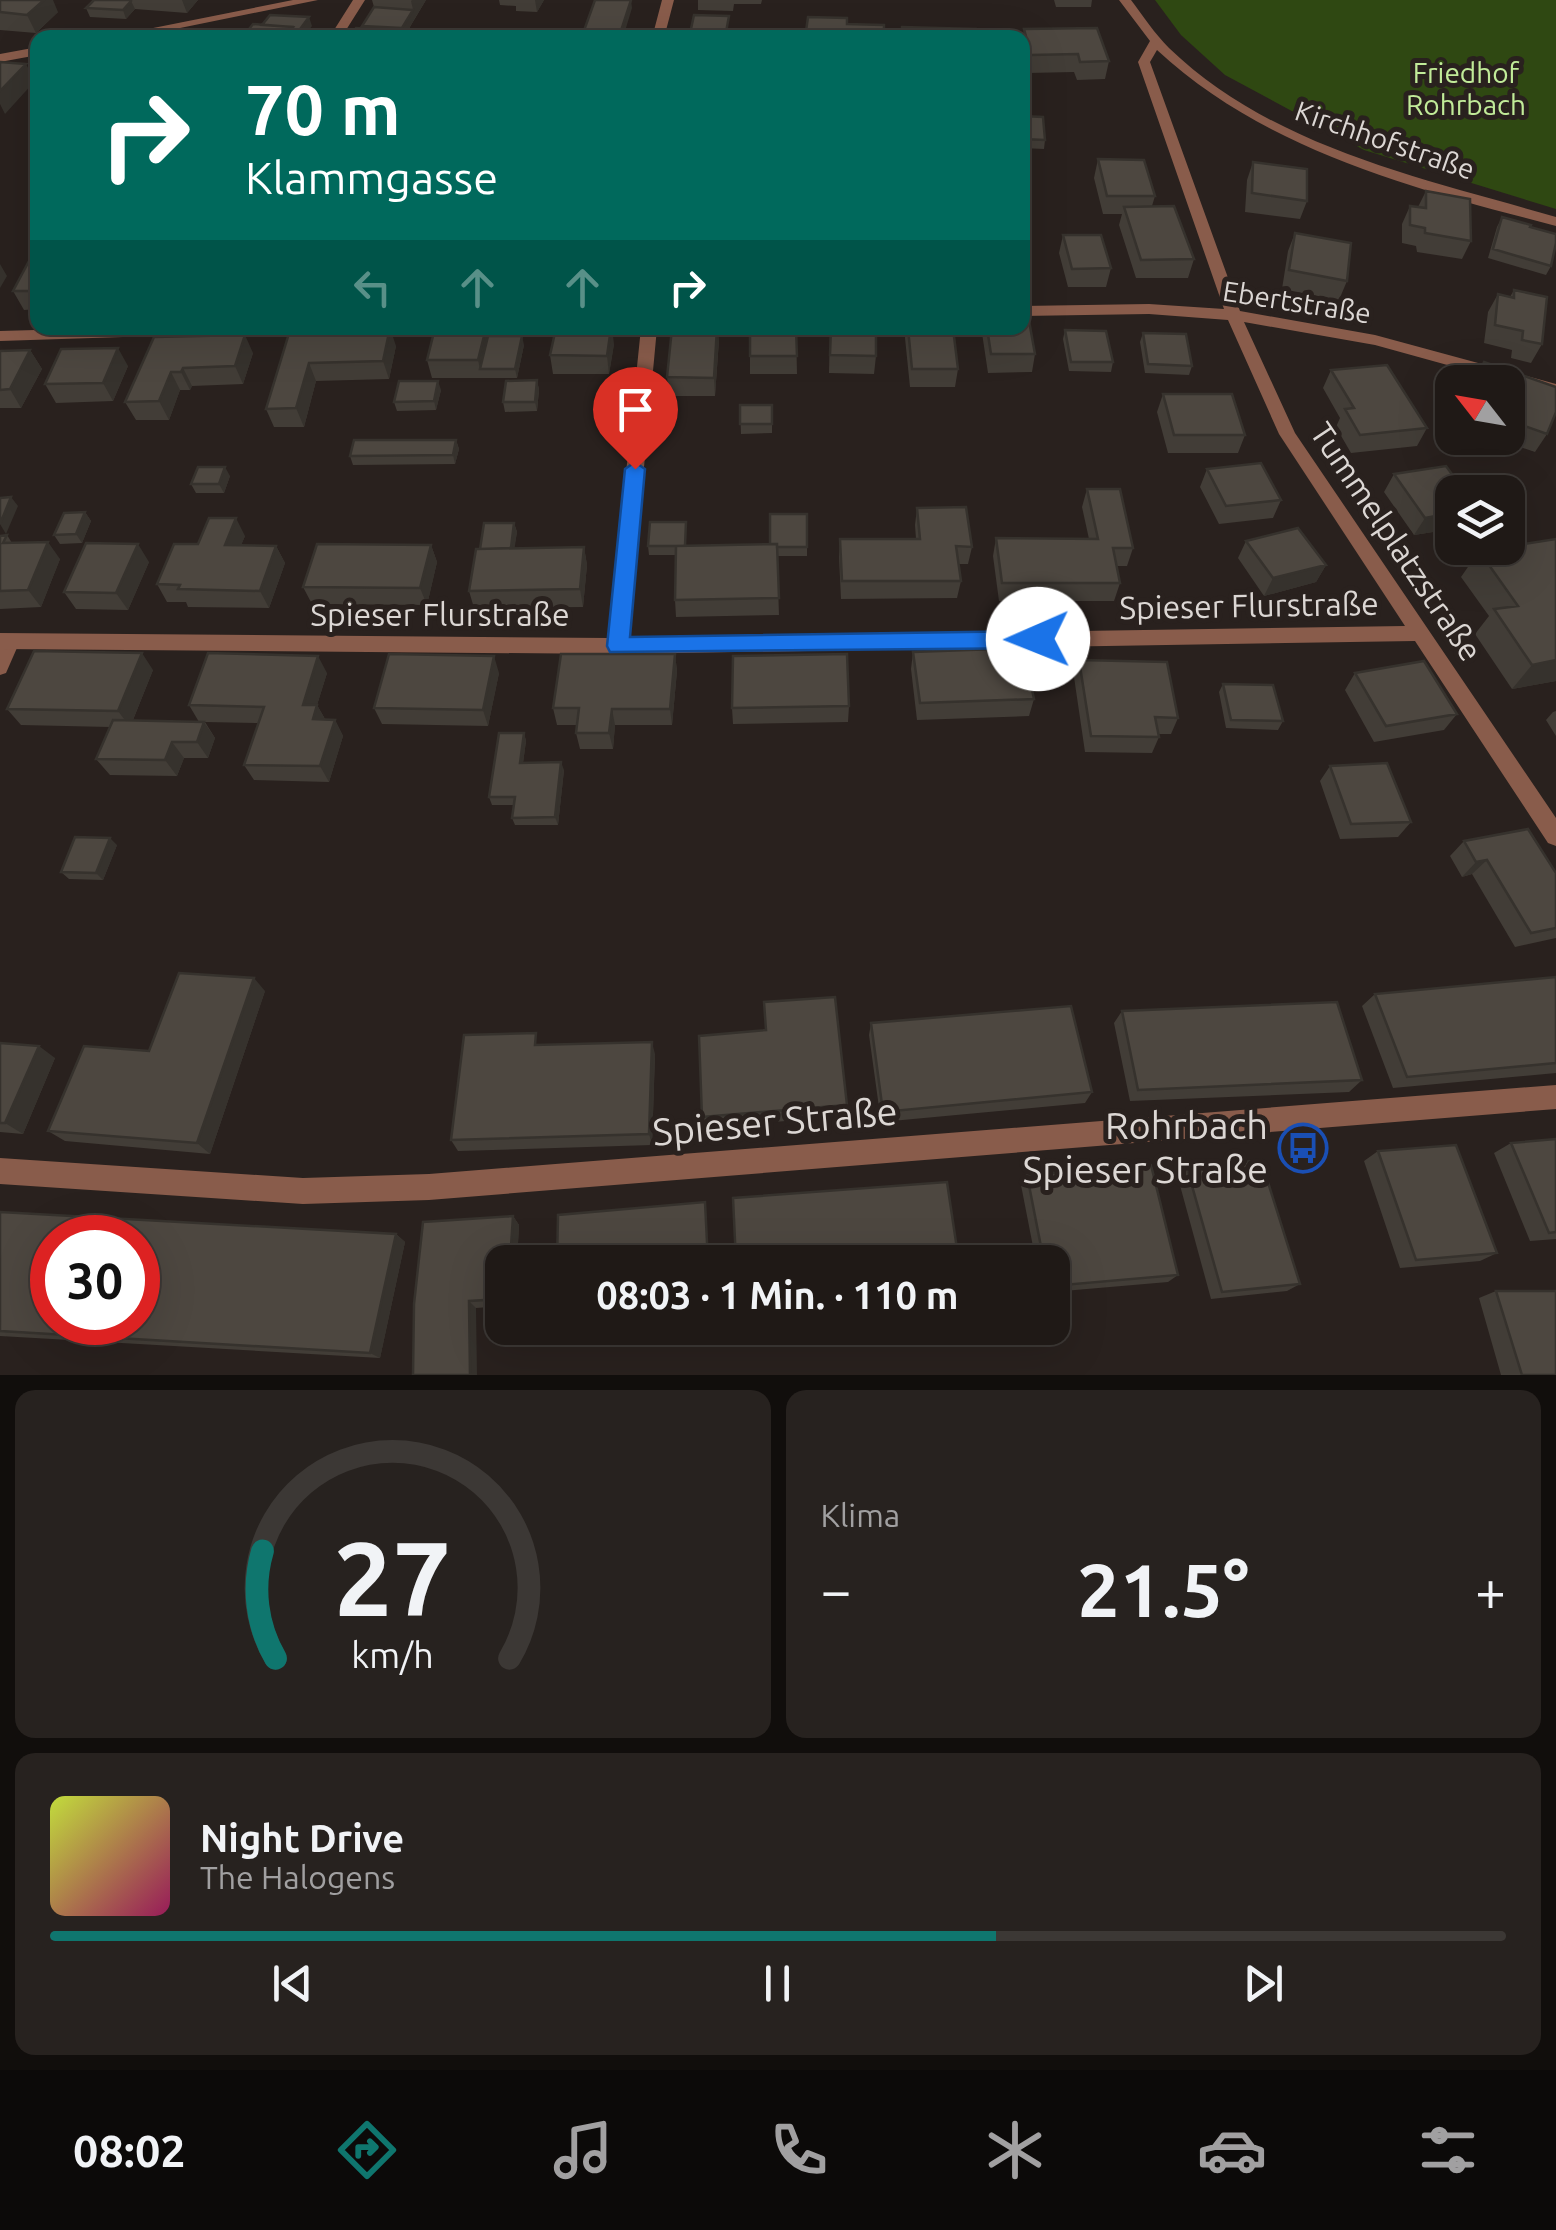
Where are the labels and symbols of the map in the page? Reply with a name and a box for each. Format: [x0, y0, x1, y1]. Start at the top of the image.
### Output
park label: Friedhof Rohrbach [1406, 57, 1526, 120]
street label: Kirchhofstraße [1291, 94, 1479, 185]
street label: Ebertstraße [1221, 274, 1373, 329]
north arrow [1435, 365, 1525, 455]
pin [593, 367, 678, 470]
street label: Tummelplatzstraße [1304, 416, 1490, 667]
street label: Spieser Flurstraße [1119, 585, 1379, 625]
position arrow [986, 587, 1090, 691]
street label: Spieser Flurstraße [310, 596, 570, 632]
street label: Spieser Straße [651, 1089, 899, 1153]
place label: Rohrbach Spieser Straße [1022, 1104, 1268, 1190]
bus stop icon: Rohrbach Spieser Straße [1277, 1122, 1329, 1174]
speed limit sign: 30 [30, 1215, 160, 1345]

